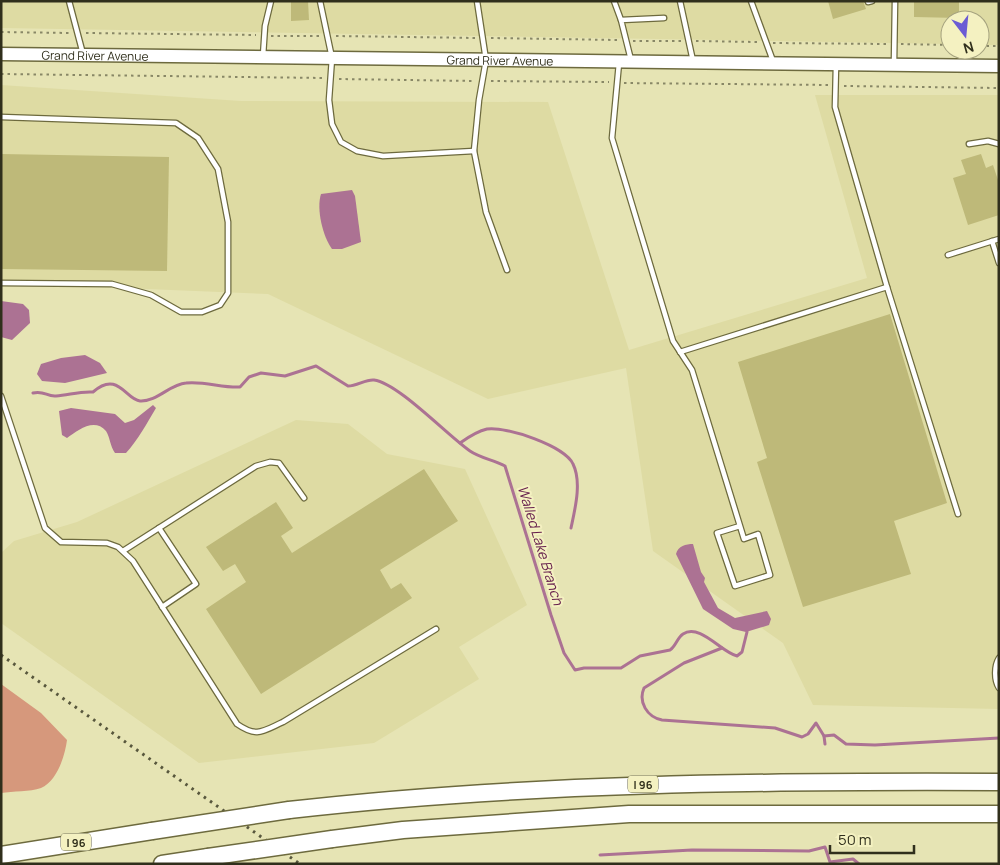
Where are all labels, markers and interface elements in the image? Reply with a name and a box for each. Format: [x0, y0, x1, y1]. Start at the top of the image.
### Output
north arrow [940, 10, 990, 60]
text: N [961, 37, 976, 58]
street label: Grand River Avenue [41, 46, 149, 64]
street label: Grand River Avenue [446, 51, 554, 69]
water label: Walled Lake Branch [514, 483, 568, 608]
road number: I 96 [628, 776, 658, 792]
scale bar [830, 822, 914, 854]
text: 50 m [838, 829, 872, 850]
road number: I 96 [61, 834, 91, 850]

